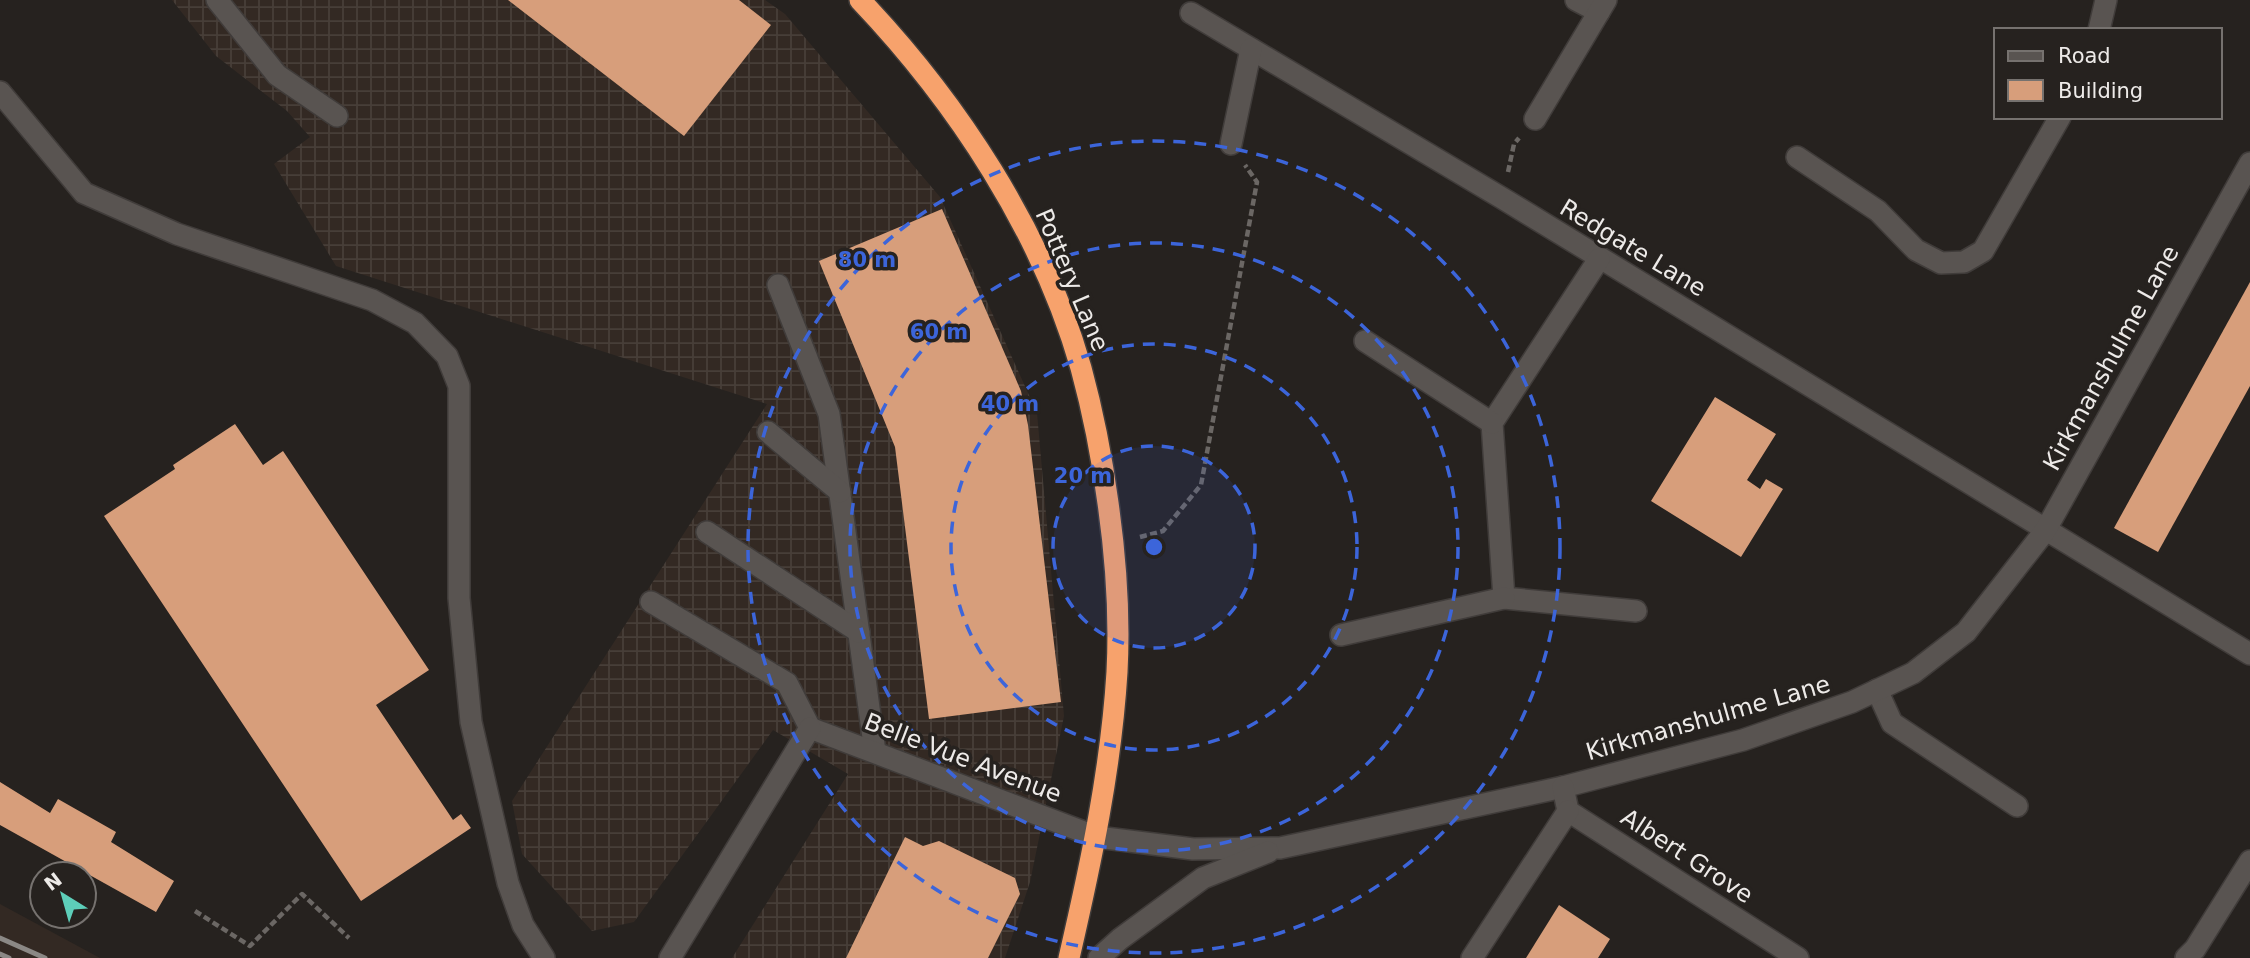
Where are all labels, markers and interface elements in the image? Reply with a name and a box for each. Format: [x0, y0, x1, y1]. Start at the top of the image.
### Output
legend [1994, 28, 2222, 119]
text: Road [2058, 44, 2111, 68]
text: Building [2058, 79, 2143, 103]
street label: Redgate Lane [1555, 193, 1711, 303]
street label: Pottery Lane [1029, 205, 1115, 355]
street label: Kirkmanshulme Lane [2037, 241, 2185, 475]
text: 80 m [838, 248, 896, 272]
text: 60 m [910, 320, 968, 344]
text: 40 m [981, 392, 1039, 416]
text: 20 m [1054, 464, 1112, 488]
centre of rings [1142, 535, 1166, 559]
street label: Kirkmanshulme Lane [1583, 670, 1833, 766]
street label: Belle Vue Avenue [861, 708, 1065, 808]
street label: Albert Grove [1616, 803, 1758, 909]
north arrow [28, 860, 98, 930]
text: N [40, 868, 66, 895]

